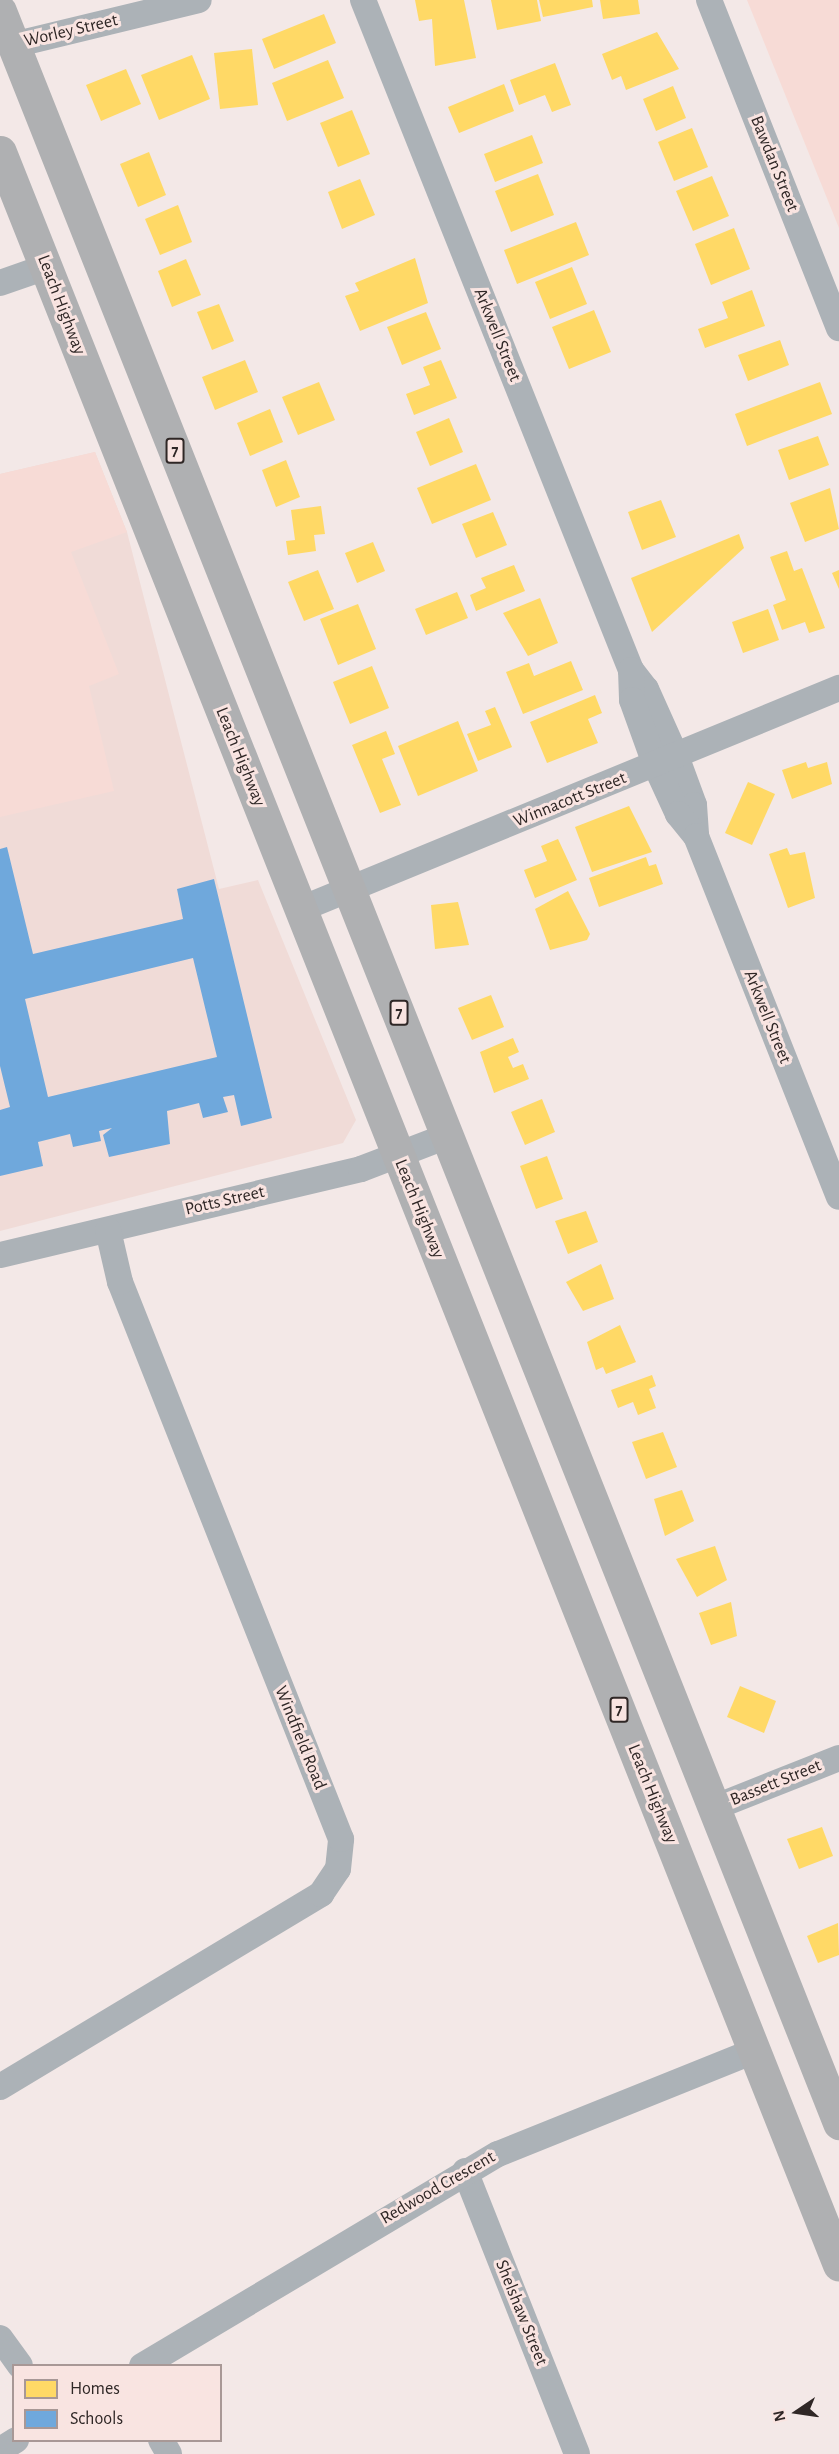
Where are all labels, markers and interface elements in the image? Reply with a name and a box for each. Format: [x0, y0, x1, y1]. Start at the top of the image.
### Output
street label: Worley Street [22, 10, 120, 52]
street label: Bawdan Street [745, 113, 803, 215]
street label: Leach Highway [32, 252, 90, 358]
street label: Arkwell Street [469, 285, 525, 385]
road number: 7 [164, 438, 186, 464]
street label: Leach Highway [210, 704, 270, 810]
street label: Winnacott Street [510, 768, 630, 832]
street label: Arkwell Street [739, 967, 795, 1067]
road number: 7 [388, 1000, 410, 1026]
street label: Leach Highway [389, 1156, 449, 1262]
street label: Potts Street [183, 1181, 267, 1221]
street label: Windfield Road [269, 1683, 331, 1793]
road number: 7 [608, 1697, 630, 1723]
street label: Leach Highway [622, 1741, 682, 1847]
street label: Bassett Street [727, 1755, 825, 1811]
street label: Redwood Crescent [377, 2146, 499, 2230]
street label: Shelshaw Street [490, 2257, 552, 2369]
legend [12, 2364, 222, 2442]
text: Homes [70, 2380, 120, 2398]
north arrow [767, 2382, 827, 2442]
text: N [770, 2409, 789, 2423]
text: Schools [70, 2410, 123, 2428]

